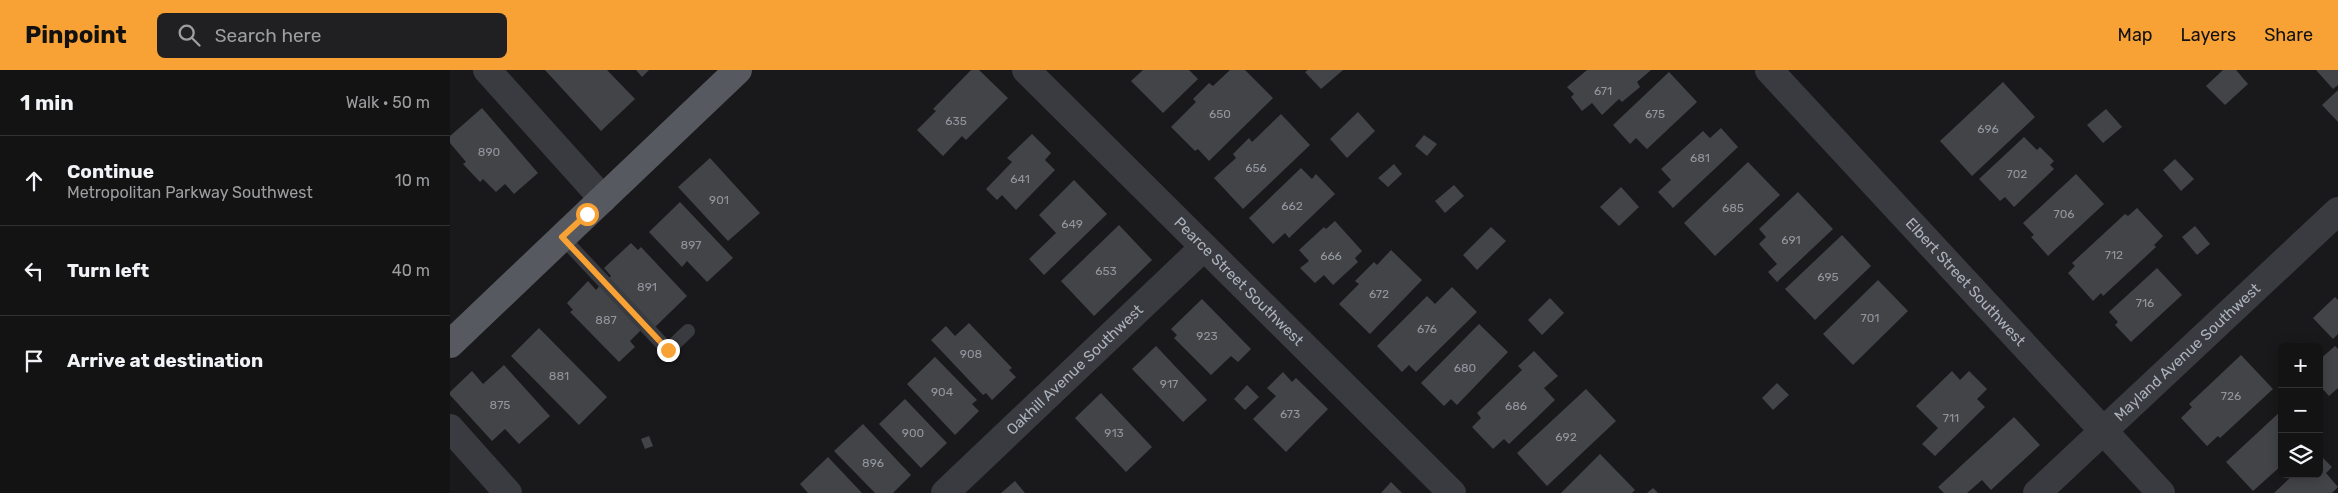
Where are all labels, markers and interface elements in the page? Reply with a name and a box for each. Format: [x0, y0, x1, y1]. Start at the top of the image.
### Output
search box [157, 13, 507, 58]
text: Pinpoint [25, 21, 127, 49]
icon: search [175, 21, 203, 49]
text: Search here [215, 24, 321, 47]
text: Map [2118, 24, 2153, 46]
text: Layers [2181, 24, 2236, 46]
text: Share [2264, 24, 2313, 46]
house number: 671 [1594, 84, 1612, 98]
text: 1 min [20, 90, 74, 115]
text: Walk · 50 m [346, 93, 430, 112]
house number: 650 [1209, 107, 1231, 121]
house number: 675 [1645, 107, 1665, 121]
house number: 635 [945, 114, 967, 128]
house number: 696 [1977, 122, 1999, 136]
house number: 890 [478, 145, 500, 159]
house number: 681 [1690, 151, 1710, 165]
text: Continue [67, 160, 154, 183]
house number: 656 [1245, 161, 1267, 175]
icon: ahead [20, 167, 48, 195]
house number: 702 [2007, 167, 2027, 181]
text: 10 m [395, 171, 430, 190]
house number: 641 [1010, 172, 1030, 186]
text: Metropolitan Parkway Southwest [67, 183, 313, 202]
house number: 901 [709, 193, 729, 207]
house number: 662 [1281, 199, 1303, 213]
house number: 685 [1722, 201, 1744, 215]
route start [576, 203, 599, 226]
house number: 706 [2053, 207, 2075, 221]
street label: Pearce Street Southwest [1170, 213, 1307, 349]
street label: Elbert Street Southwest [1902, 214, 2029, 350]
house number: 649 [1061, 217, 1083, 231]
house number: 691 [1781, 233, 1801, 247]
house number: 897 [681, 238, 701, 252]
house number: 712 [2105, 248, 2123, 262]
house number: 666 [1320, 249, 1342, 263]
icon: left [20, 257, 48, 285]
text: Turn left [67, 259, 149, 282]
text: 40 m [392, 261, 430, 280]
house number: 653 [1095, 264, 1117, 278]
house number: 695 [1817, 270, 1839, 284]
street label: Mayland Avenue Southwest [2111, 279, 2264, 425]
house number: 891 [637, 280, 657, 294]
house number: 672 [1369, 287, 1389, 301]
house number: 716 [2136, 296, 2154, 310]
street label: Oakhill Avenue Southwest [1003, 301, 1147, 439]
house number: 701 [1861, 311, 1879, 325]
house number: 887 [595, 313, 617, 327]
house number: 676 [1417, 322, 1437, 336]
house number: 923 [1196, 329, 1218, 343]
route end [657, 339, 680, 362]
map controls [2278, 343, 2323, 478]
button: + [2278, 343, 2323, 388]
icon: arrive [20, 347, 48, 375]
house number: 908 [960, 347, 982, 361]
text: Arrive at destination [67, 349, 263, 372]
house number: 680 [1454, 361, 1476, 375]
house number: 881 [549, 369, 569, 383]
house number: 917 [1160, 377, 1178, 391]
house number: 904 [931, 385, 954, 399]
button: − [2278, 388, 2323, 433]
house number: 726 [2221, 389, 2241, 403]
house number: 875 [490, 398, 510, 412]
house number: 686 [1505, 399, 1527, 413]
house number: 673 [1280, 407, 1300, 421]
house number: 711 [1943, 411, 1959, 425]
house number: 900 [902, 426, 924, 440]
house number: 913 [1104, 426, 1124, 440]
house number: 692 [1555, 430, 1577, 444]
button: layers [2278, 433, 2323, 478]
house number: 896 [862, 456, 884, 470]

